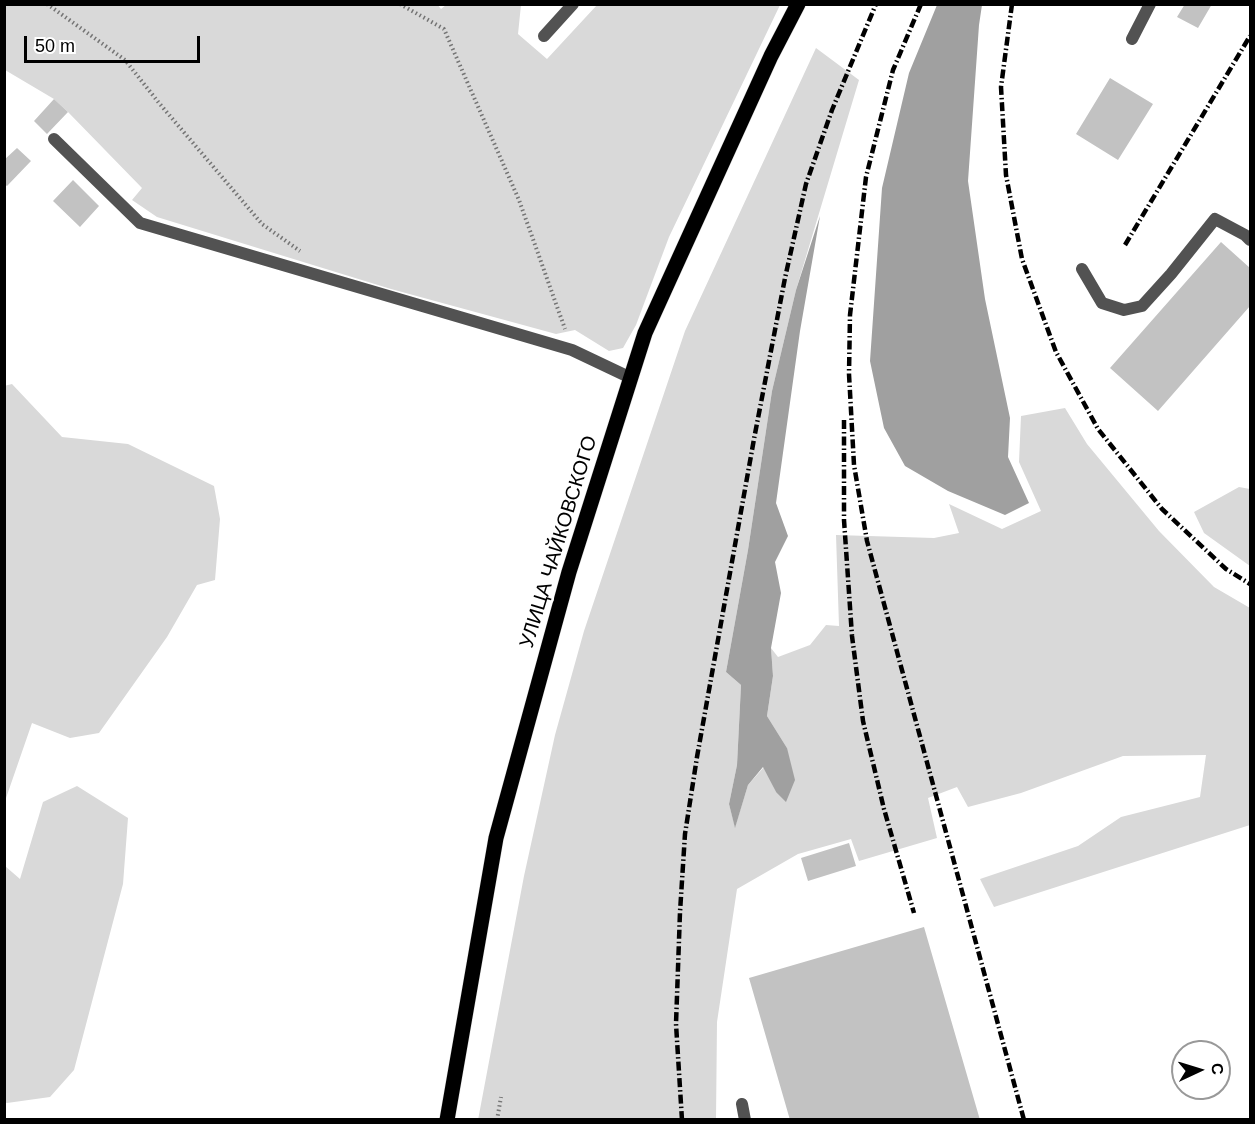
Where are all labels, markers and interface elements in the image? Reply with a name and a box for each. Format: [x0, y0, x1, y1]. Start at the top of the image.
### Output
scale bar [27, 24, 202, 62]
text: 50 m [35, 36, 75, 56]
street label: УЛИЦА ЧАЙКОВСКОГО [515, 433, 603, 651]
north arrow [1171, 1040, 1231, 1100]
text: С [1209, 1062, 1226, 1075]

